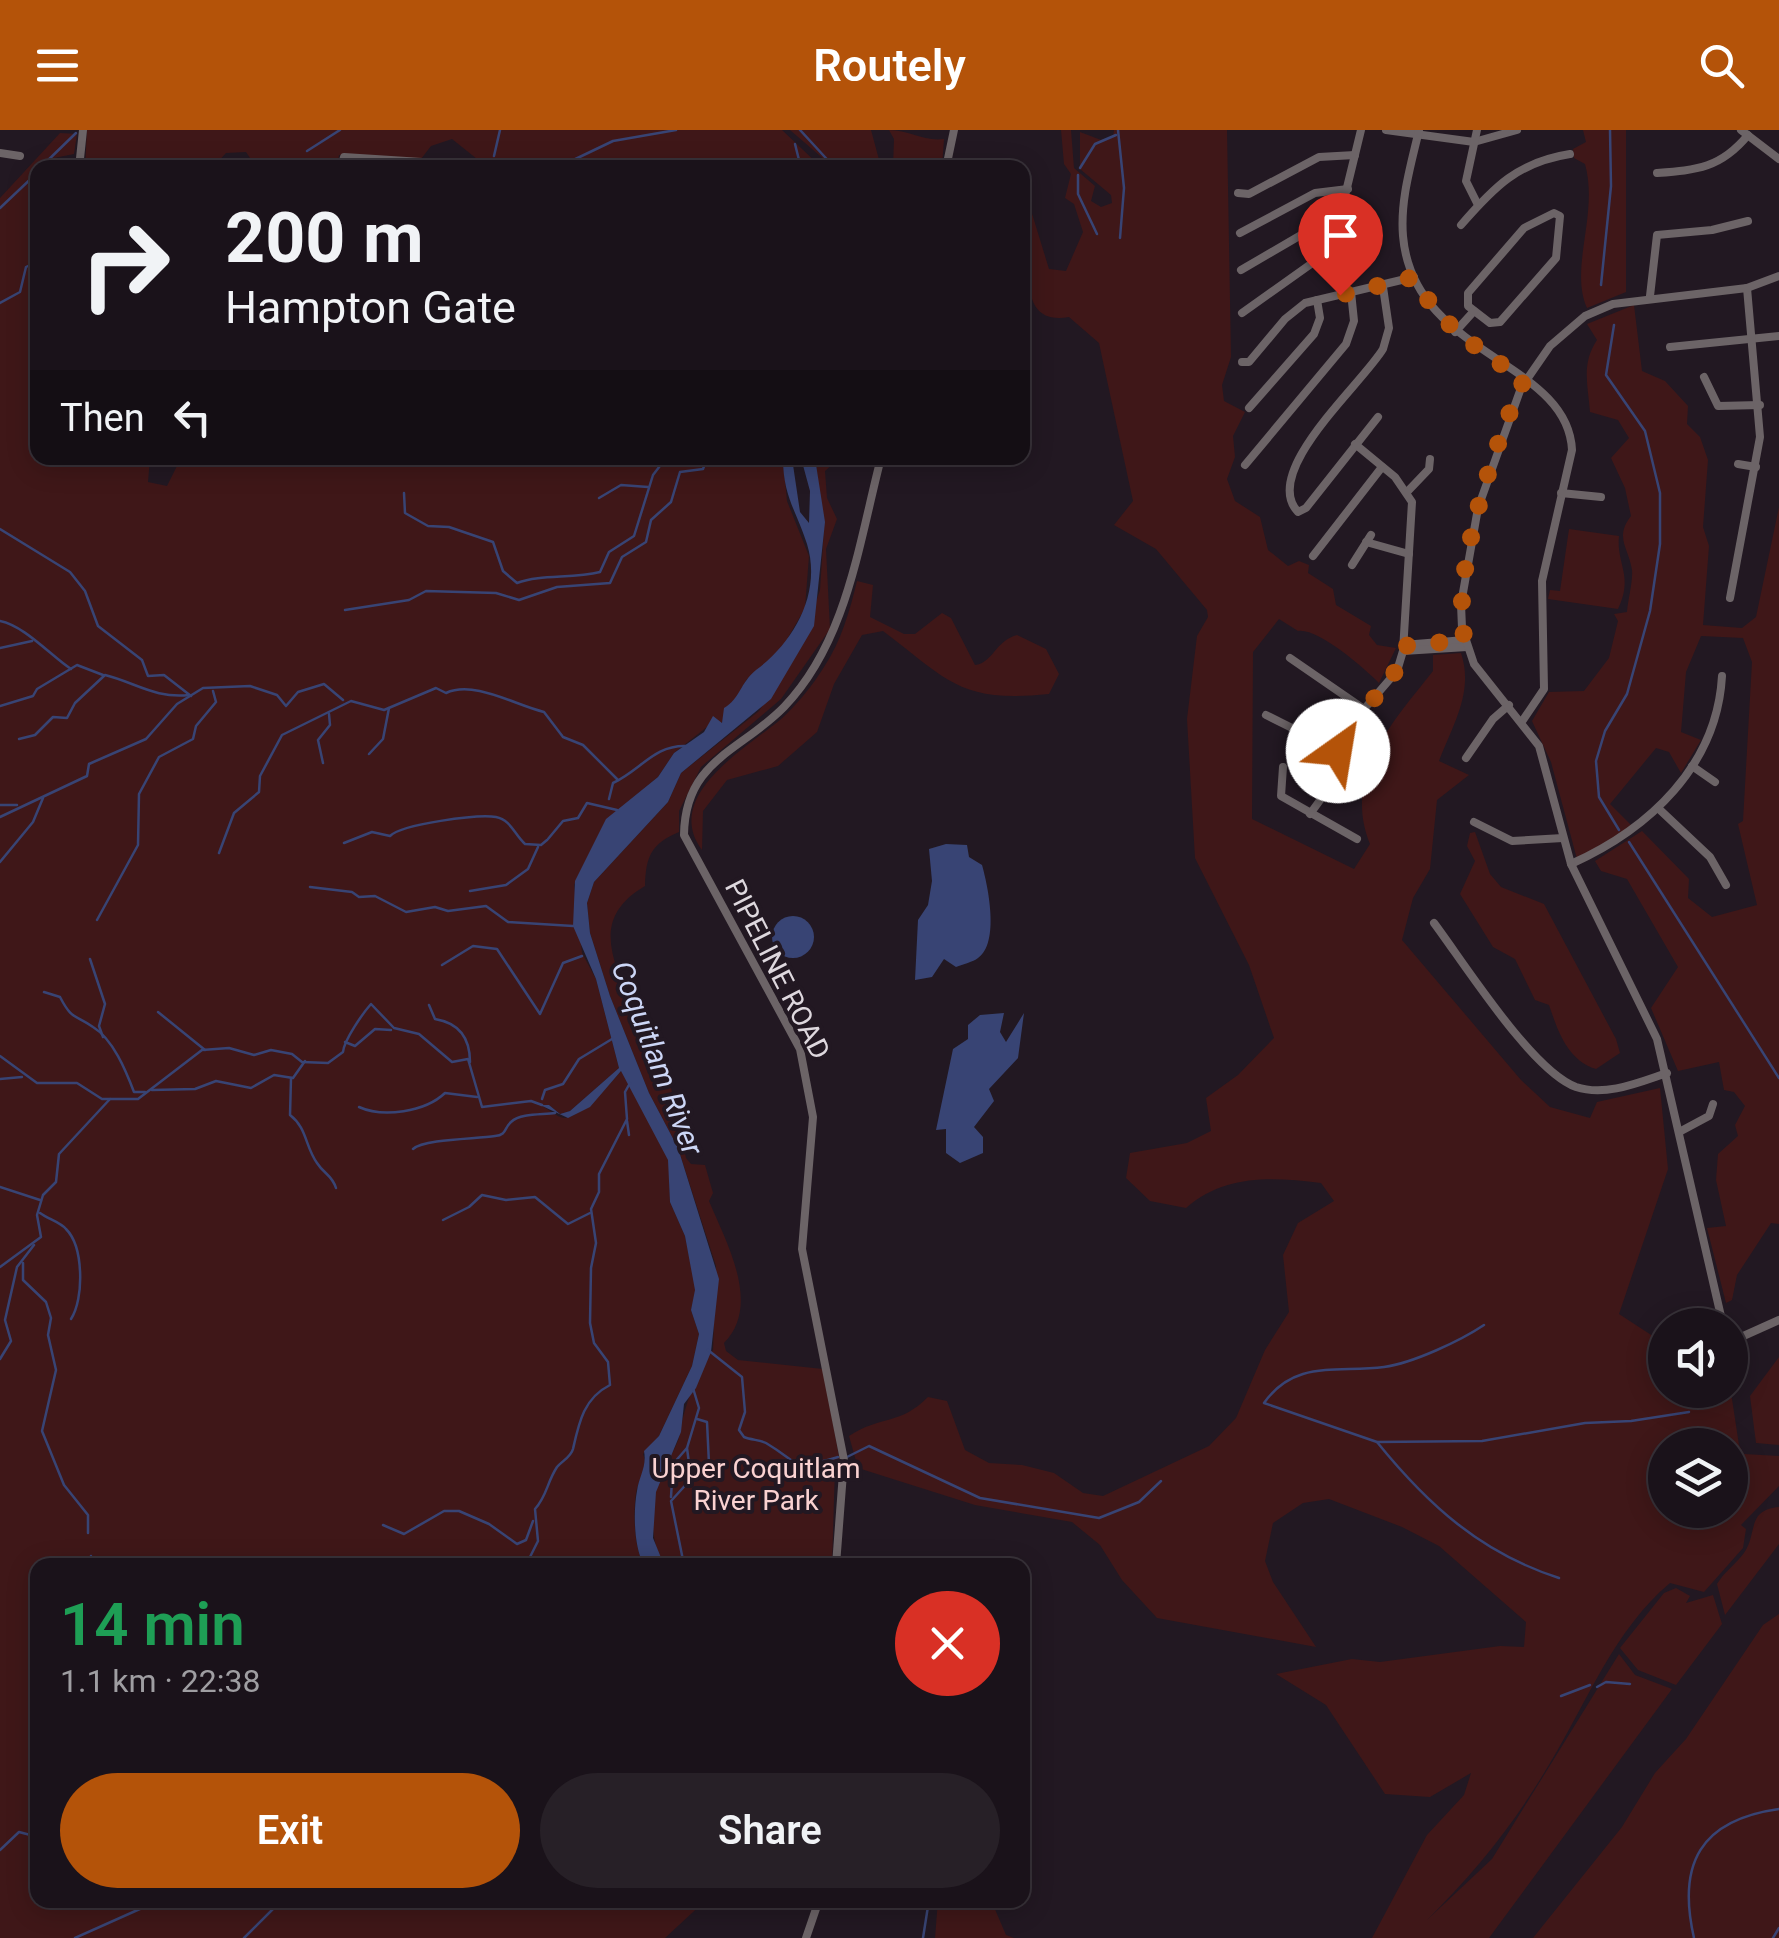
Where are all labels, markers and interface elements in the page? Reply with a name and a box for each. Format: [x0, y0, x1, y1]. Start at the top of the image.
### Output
icon: menu [30, 38, 85, 93]
icon: search [1694, 38, 1749, 93]
text: Routely [813, 39, 966, 92]
pin [1298, 193, 1383, 296]
text: 200 m [225, 197, 424, 279]
icon: right [60, 200, 190, 330]
icon: arrive [1313, 208, 1368, 263]
text: Hampton Gate [225, 281, 516, 334]
icon: left [165, 390, 220, 445]
text: Then [60, 396, 145, 440]
position arrow [1286, 699, 1390, 803]
street label: PIPELINE ROAD [718, 874, 837, 1065]
water label: Coquitlam River [604, 956, 711, 1161]
map controls [1648, 1308, 1748, 1528]
button: sound [1648, 1308, 1748, 1408]
button: layers [1648, 1428, 1748, 1528]
park label: Upper Coquitlam River Park [652, 1452, 861, 1517]
text: 14 min [60, 1589, 245, 1660]
button: close [895, 1591, 1000, 1696]
text: 1.1 km · 22:38 [60, 1662, 261, 1700]
button: Exit [60, 1773, 520, 1888]
button: Share [540, 1773, 1000, 1888]

